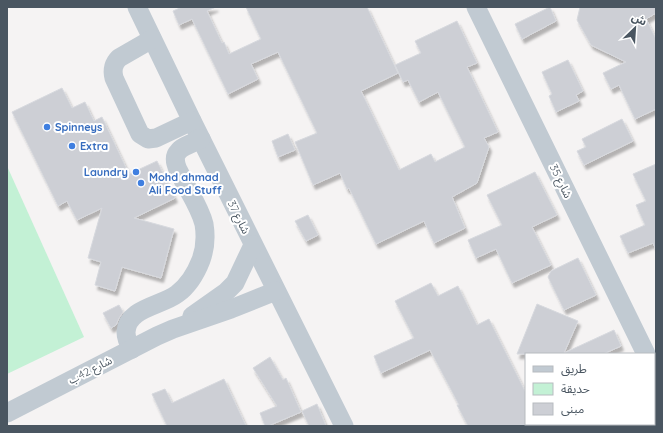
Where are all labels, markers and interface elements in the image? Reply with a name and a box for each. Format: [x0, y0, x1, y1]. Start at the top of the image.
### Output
north arrow [615, 8, 655, 48]
text: ش [629, 9, 649, 28]
place label: Spinneys [55, 120, 102, 134]
marker: Spinneys [42, 122, 52, 132]
place label: Extra [80, 139, 108, 153]
marker: Extra [67, 141, 77, 151]
street label: شارع 35 [546, 162, 575, 201]
place label: Laundry [84, 165, 128, 179]
marker: Laundry [131, 167, 141, 177]
place label: Mohd ahmad Ali Food Stuff [149, 170, 222, 197]
marker: Mohd ahmad Ali Food Stuff [136, 178, 146, 188]
street label: شارع 37 [224, 198, 253, 237]
street label: شارع 42ب [66, 353, 115, 388]
legend [525, 353, 655, 425]
text: طريق [561, 361, 587, 377]
text: حديقة [561, 381, 590, 396]
text: مبنى [561, 401, 584, 416]

